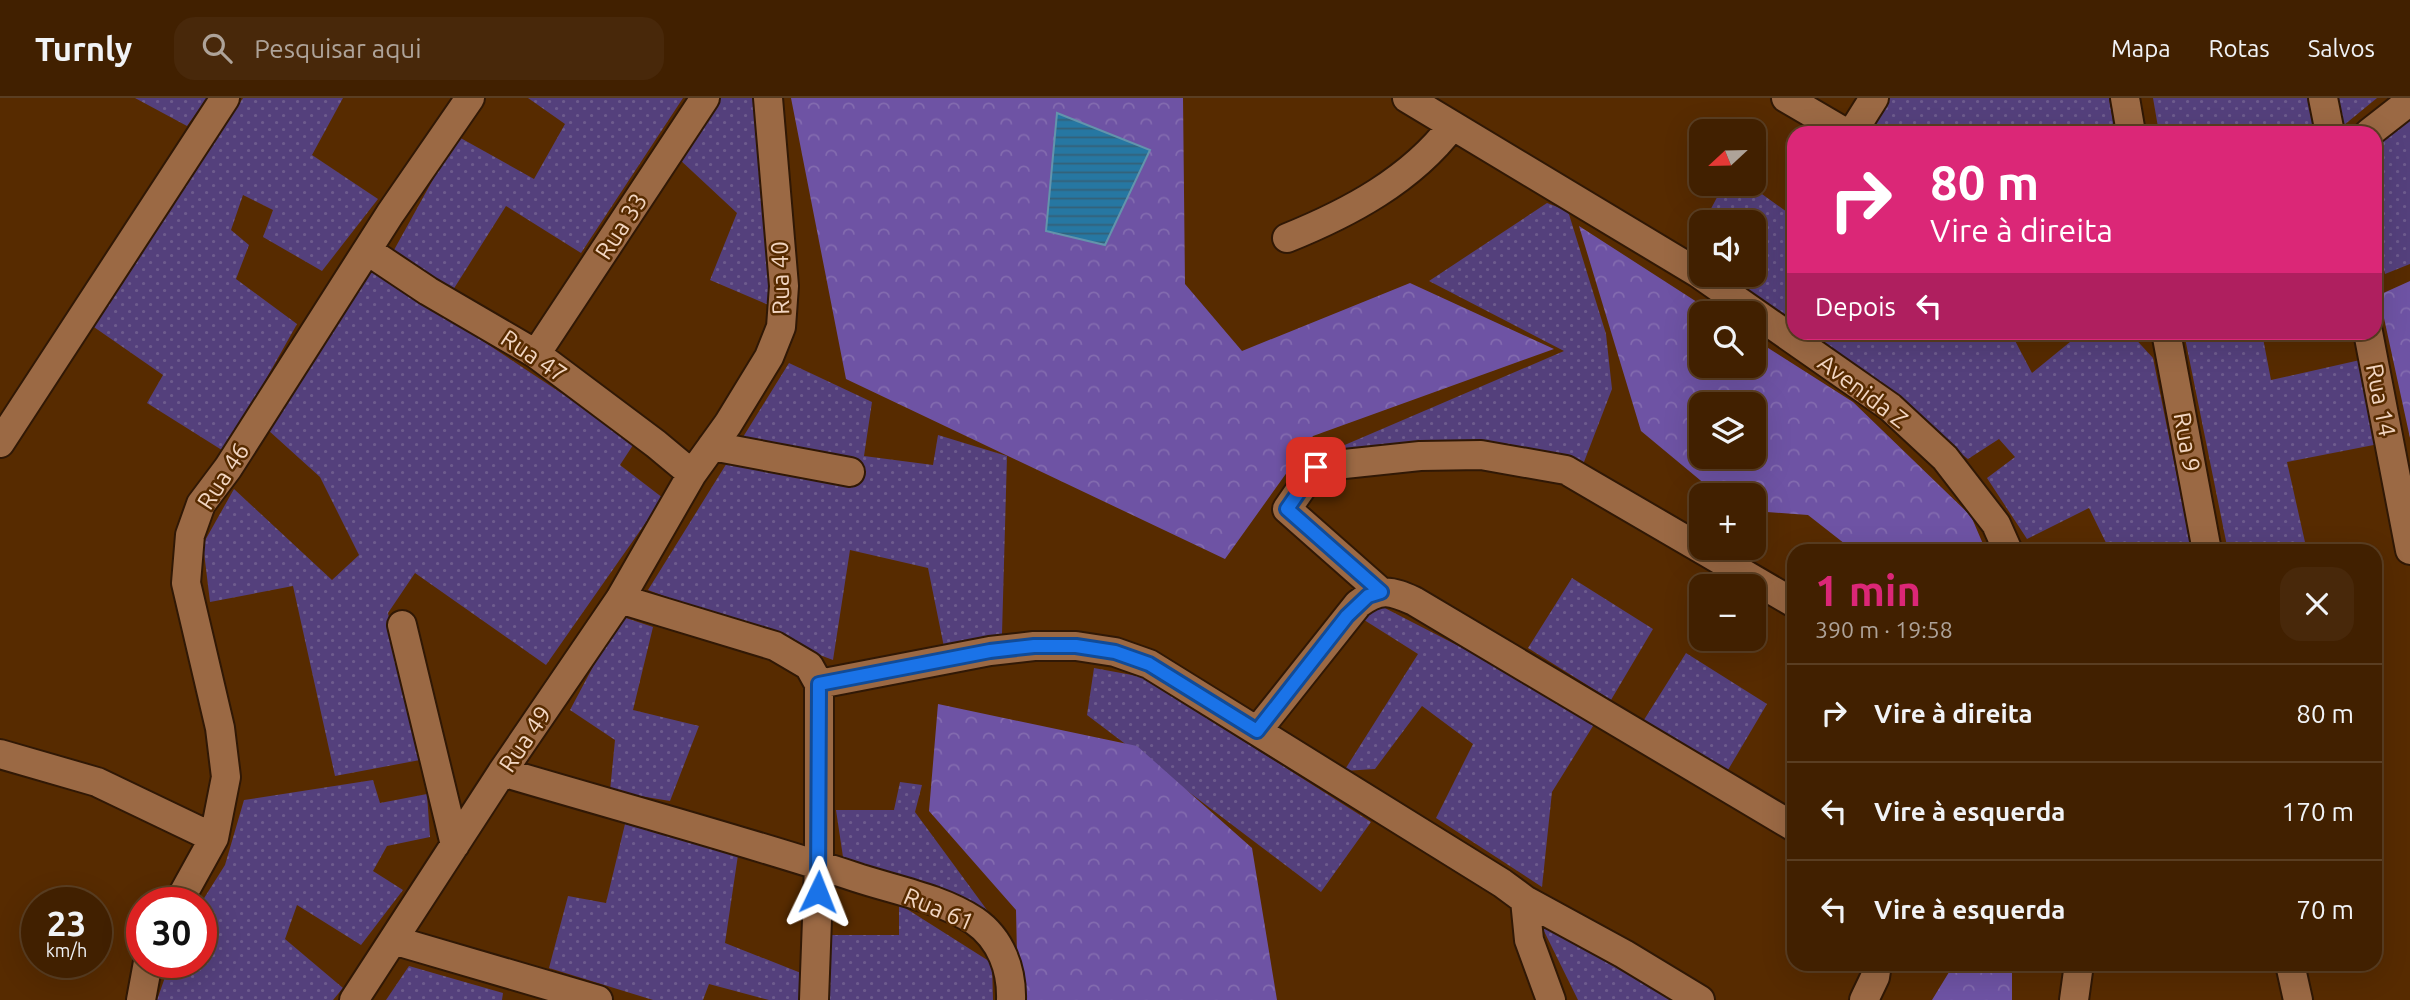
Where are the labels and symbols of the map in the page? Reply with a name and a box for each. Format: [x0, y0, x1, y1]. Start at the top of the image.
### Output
north arrow [1689, 119, 1766, 196]
street label: Rua 33 [590, 188, 652, 264]
street label: Rua 40 [766, 241, 794, 315]
street label: Rua 47 [496, 324, 572, 388]
street label: Avenida Z [1813, 349, 1913, 433]
street label: Rua 14 [2361, 361, 2401, 439]
street label: Rua 9 [2168, 410, 2206, 474]
pin [1286, 437, 1346, 497]
street label: Rua 46 [192, 438, 254, 514]
street label: Rua 49 [493, 701, 557, 777]
position arrow [781, 855, 855, 929]
street label: Rua 61 [900, 882, 978, 936]
speed limit sign: 30 [126, 887, 217, 978]

